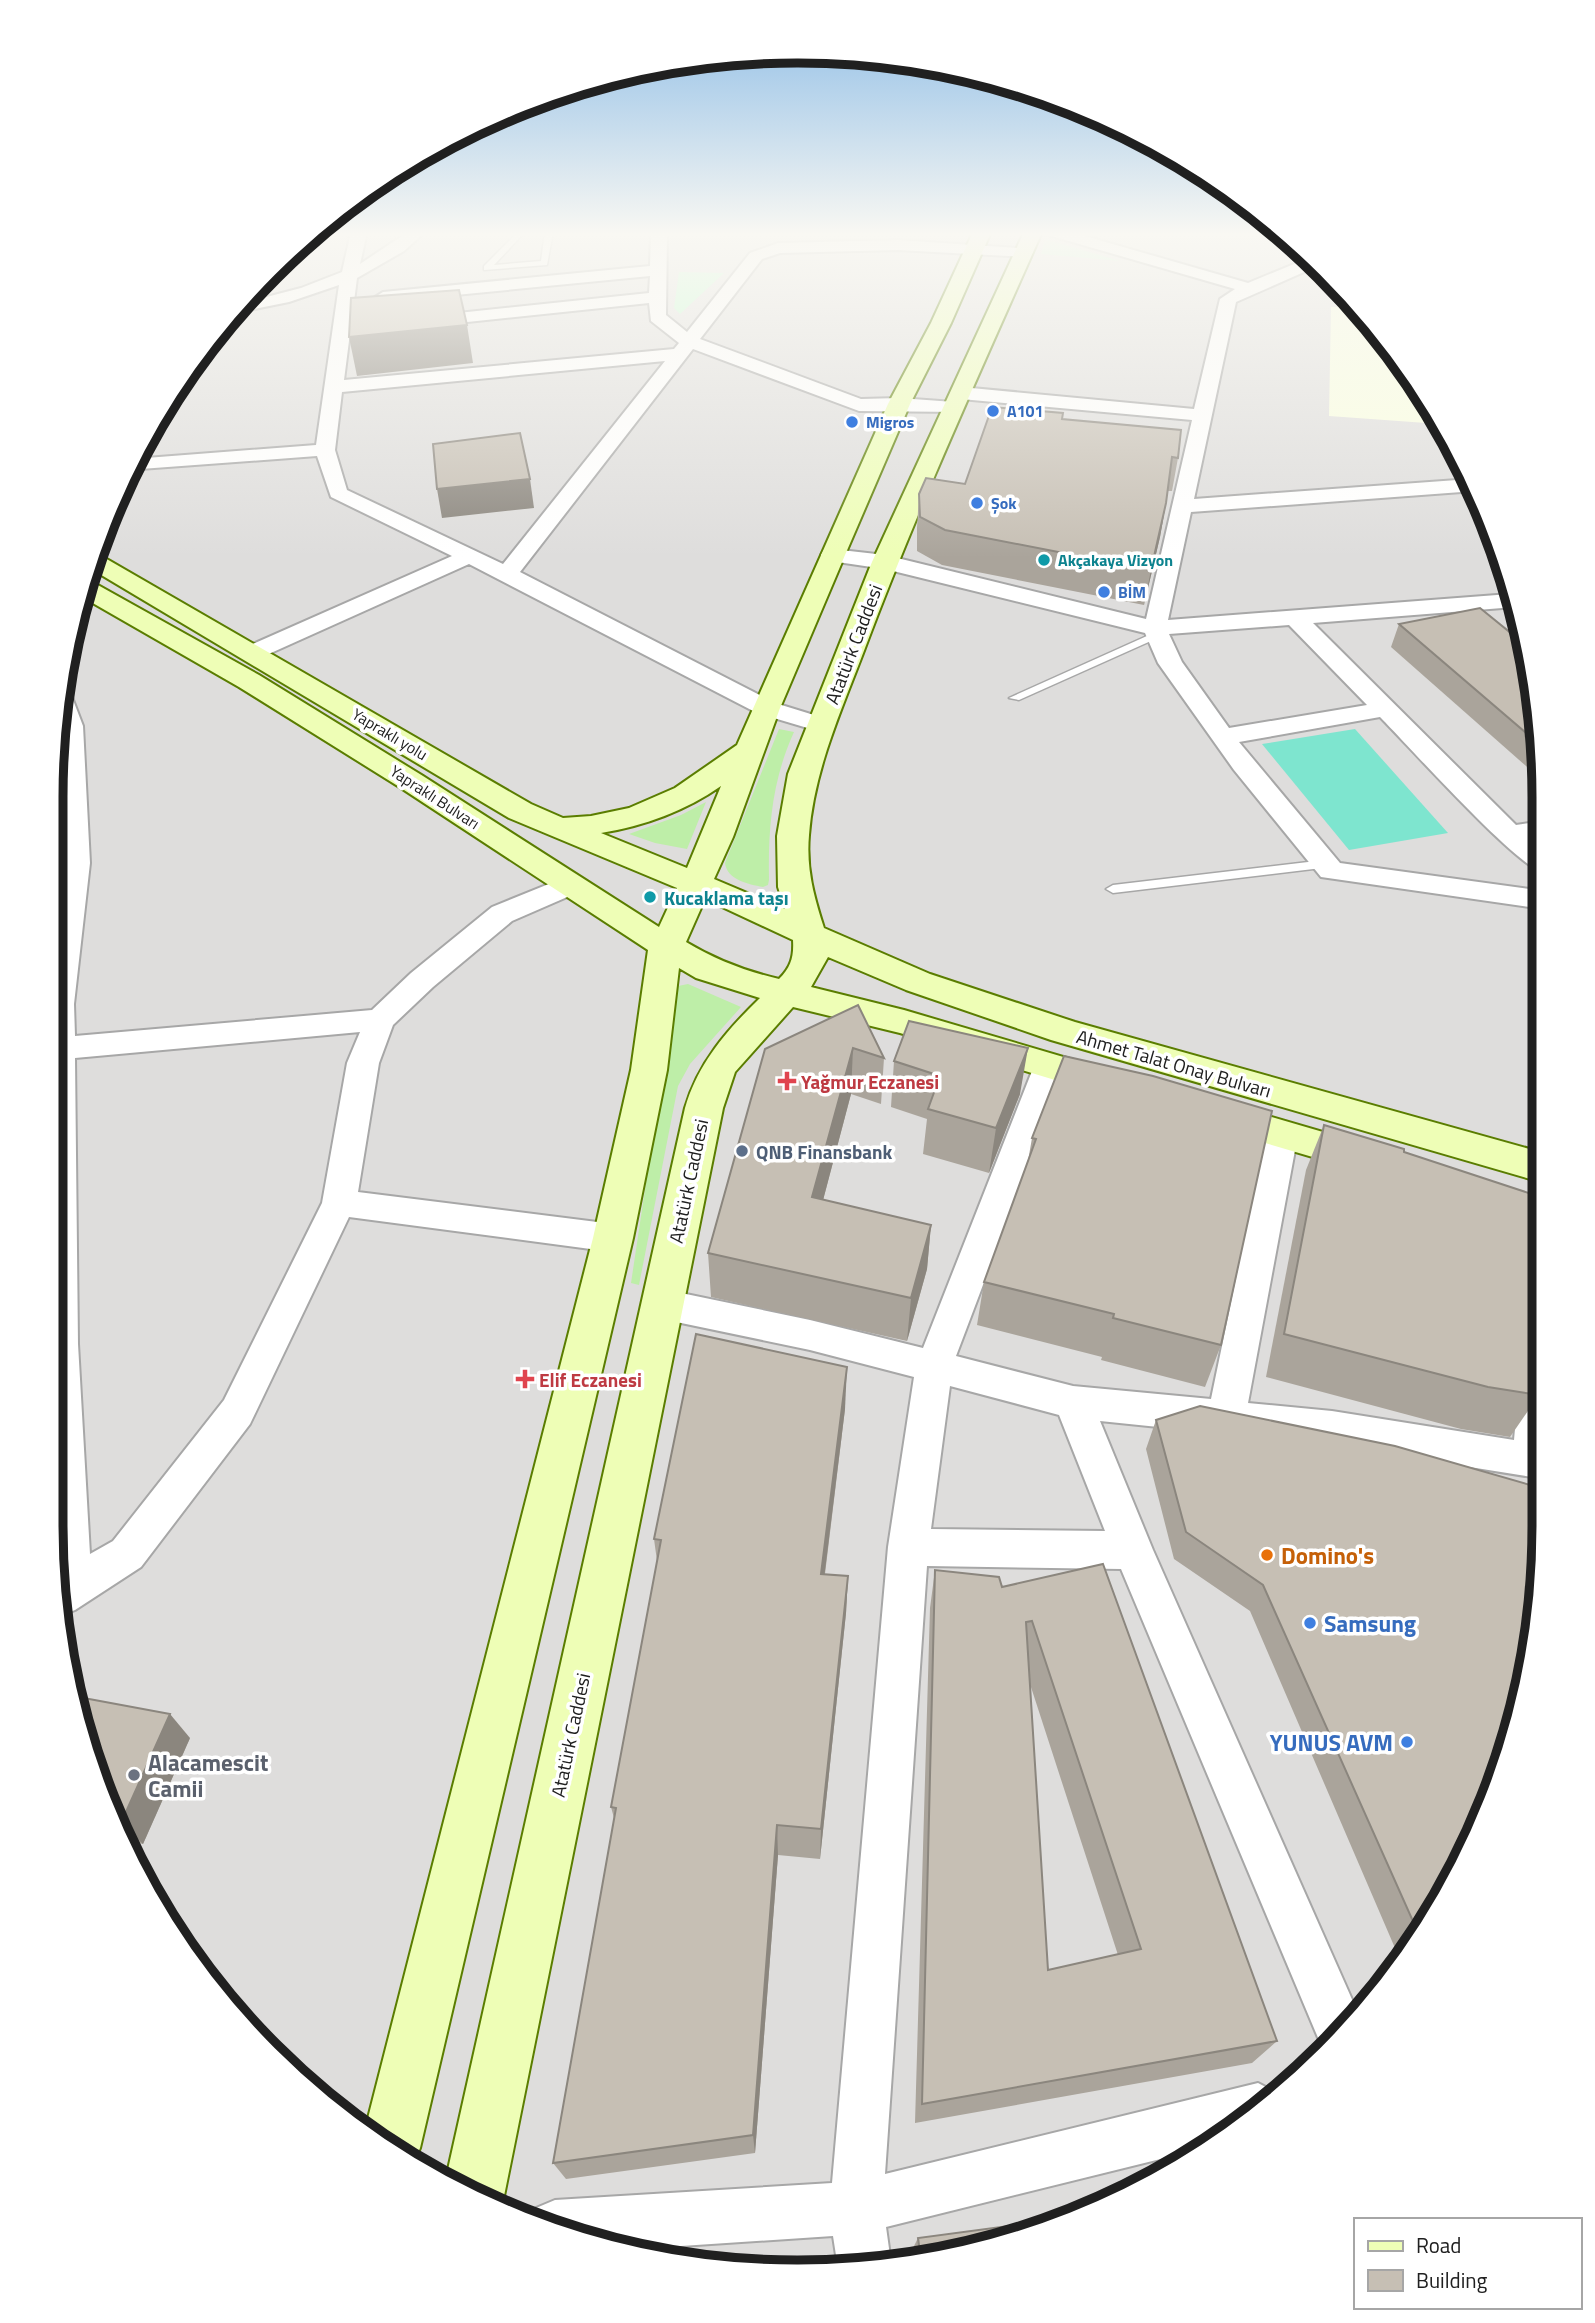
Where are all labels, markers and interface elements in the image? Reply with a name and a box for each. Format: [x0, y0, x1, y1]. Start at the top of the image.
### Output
place label: A101 [1007, 399, 1044, 423]
marker: A101 [985, 403, 1001, 419]
place label: Migros [866, 410, 914, 434]
marker: Migros [844, 414, 860, 430]
place label: Şok [991, 491, 1017, 515]
marker: Şok [969, 495, 985, 511]
place label: Akçakaya Vizyon [1058, 548, 1173, 572]
marker: Akçakaya Vizyon [1036, 552, 1052, 568]
street label: Atatürk Caddesi [817, 580, 889, 708]
place label: BİM [1118, 580, 1146, 604]
marker: BİM [1096, 584, 1112, 600]
street label: Yapraklı yolu [348, 702, 432, 766]
street label: Yapraklı Bulvarı [385, 759, 485, 835]
place label: Kucaklama taşı [664, 883, 789, 912]
marker: Kucaklama taşı [642, 889, 658, 905]
street label: Ahmet Talat Onay Bulvarı [1073, 1021, 1275, 1105]
place label: Yağmur Eczanesi [801, 1067, 939, 1096]
marker: Yağmur Eczanesi [779, 1073, 795, 1089]
street label: Atatürk Caddesi [661, 1116, 715, 1246]
place label: QNB Finansbank [756, 1137, 893, 1166]
marker: QNB Finansbank [734, 1143, 750, 1159]
place label: Elif Eczanesi [539, 1365, 642, 1394]
marker: Elif Eczanesi [517, 1371, 533, 1387]
place label: Domino's [1281, 1538, 1374, 1573]
marker: Domino's [1259, 1547, 1275, 1563]
place label: Samsung [1324, 1606, 1416, 1641]
marker: Samsung [1302, 1615, 1318, 1631]
street label: Atatürk Caddesi [543, 1670, 597, 1800]
place label: YUNUS AVM [1270, 1725, 1393, 1760]
marker: YUNUS AVM [1399, 1734, 1415, 1750]
place label: Alacamescit Camii [148, 1745, 268, 1806]
marker: Alacamescit Camii [126, 1767, 142, 1783]
legend [1354, 2218, 1581, 2309]
text: Road [1416, 2229, 1461, 2261]
text: Building [1416, 2264, 1488, 2296]

